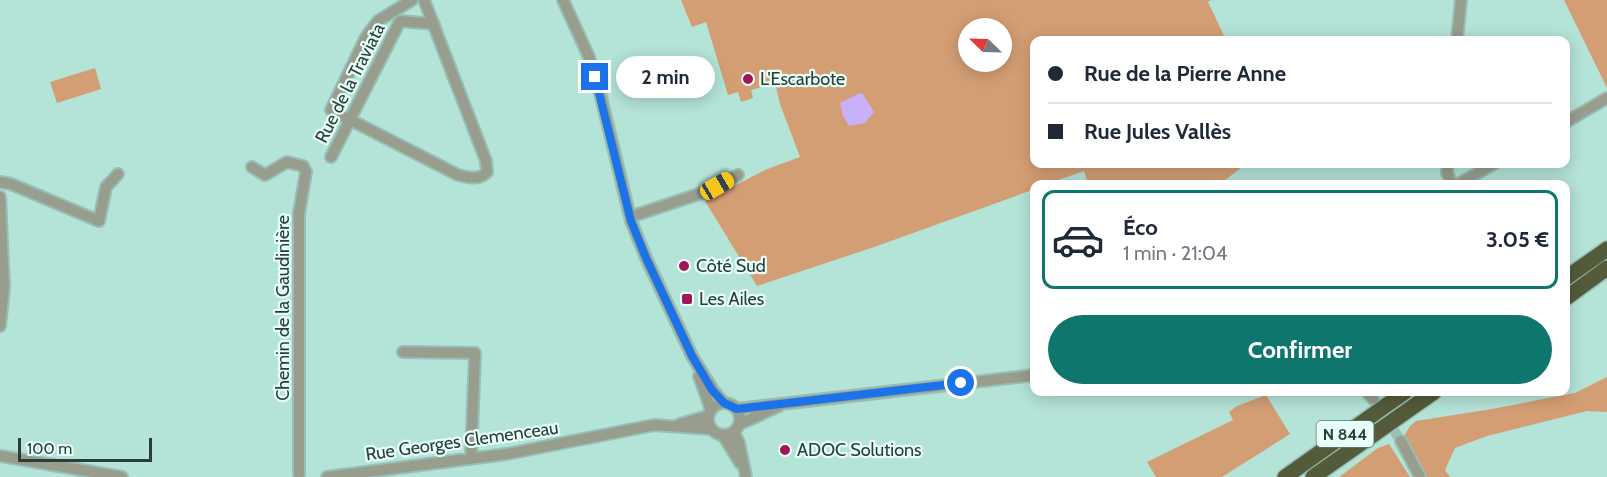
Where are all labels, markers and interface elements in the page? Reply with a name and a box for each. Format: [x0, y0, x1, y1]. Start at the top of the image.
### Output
north arrow [958, 18, 1012, 72]
map controls [958, 18, 1012, 72]
street label: Rue de la Traviata [310, 19, 390, 146]
callout: 2 min [616, 56, 715, 98]
text: Rue de la Pierre Anne [1084, 60, 1286, 87]
route end [581, 63, 608, 90]
text: 2 min [641, 65, 690, 89]
place label: L'Escarbote [760, 68, 845, 90]
marker: L'Escarbote [741, 72, 755, 86]
text: Rue Jules Vallès [1084, 118, 1231, 145]
car [697, 169, 737, 203]
icon: car [1051, 213, 1105, 267]
text: Éco [1123, 214, 1158, 241]
street label: Chemin de la Gaudinière [272, 215, 294, 401]
text: 3.05 € [1486, 226, 1549, 253]
text: 1 min · 21:04 [1123, 241, 1227, 265]
place label: Côté Sud [696, 255, 766, 277]
marker: Côté Sud [677, 259, 691, 273]
place label: Les Ailes [699, 288, 764, 310]
marker: Les Ailes [680, 292, 694, 306]
button: Confirmer [1048, 315, 1552, 384]
route start [947, 369, 974, 396]
street label: Rue Georges Clemenceau [364, 417, 560, 465]
road number: N 844 [1316, 421, 1374, 447]
scale bar [18, 435, 152, 462]
text: 100 m [27, 439, 72, 458]
place label: ADOC Solutions [797, 439, 922, 461]
marker: ADOC Solutions [778, 443, 792, 457]

